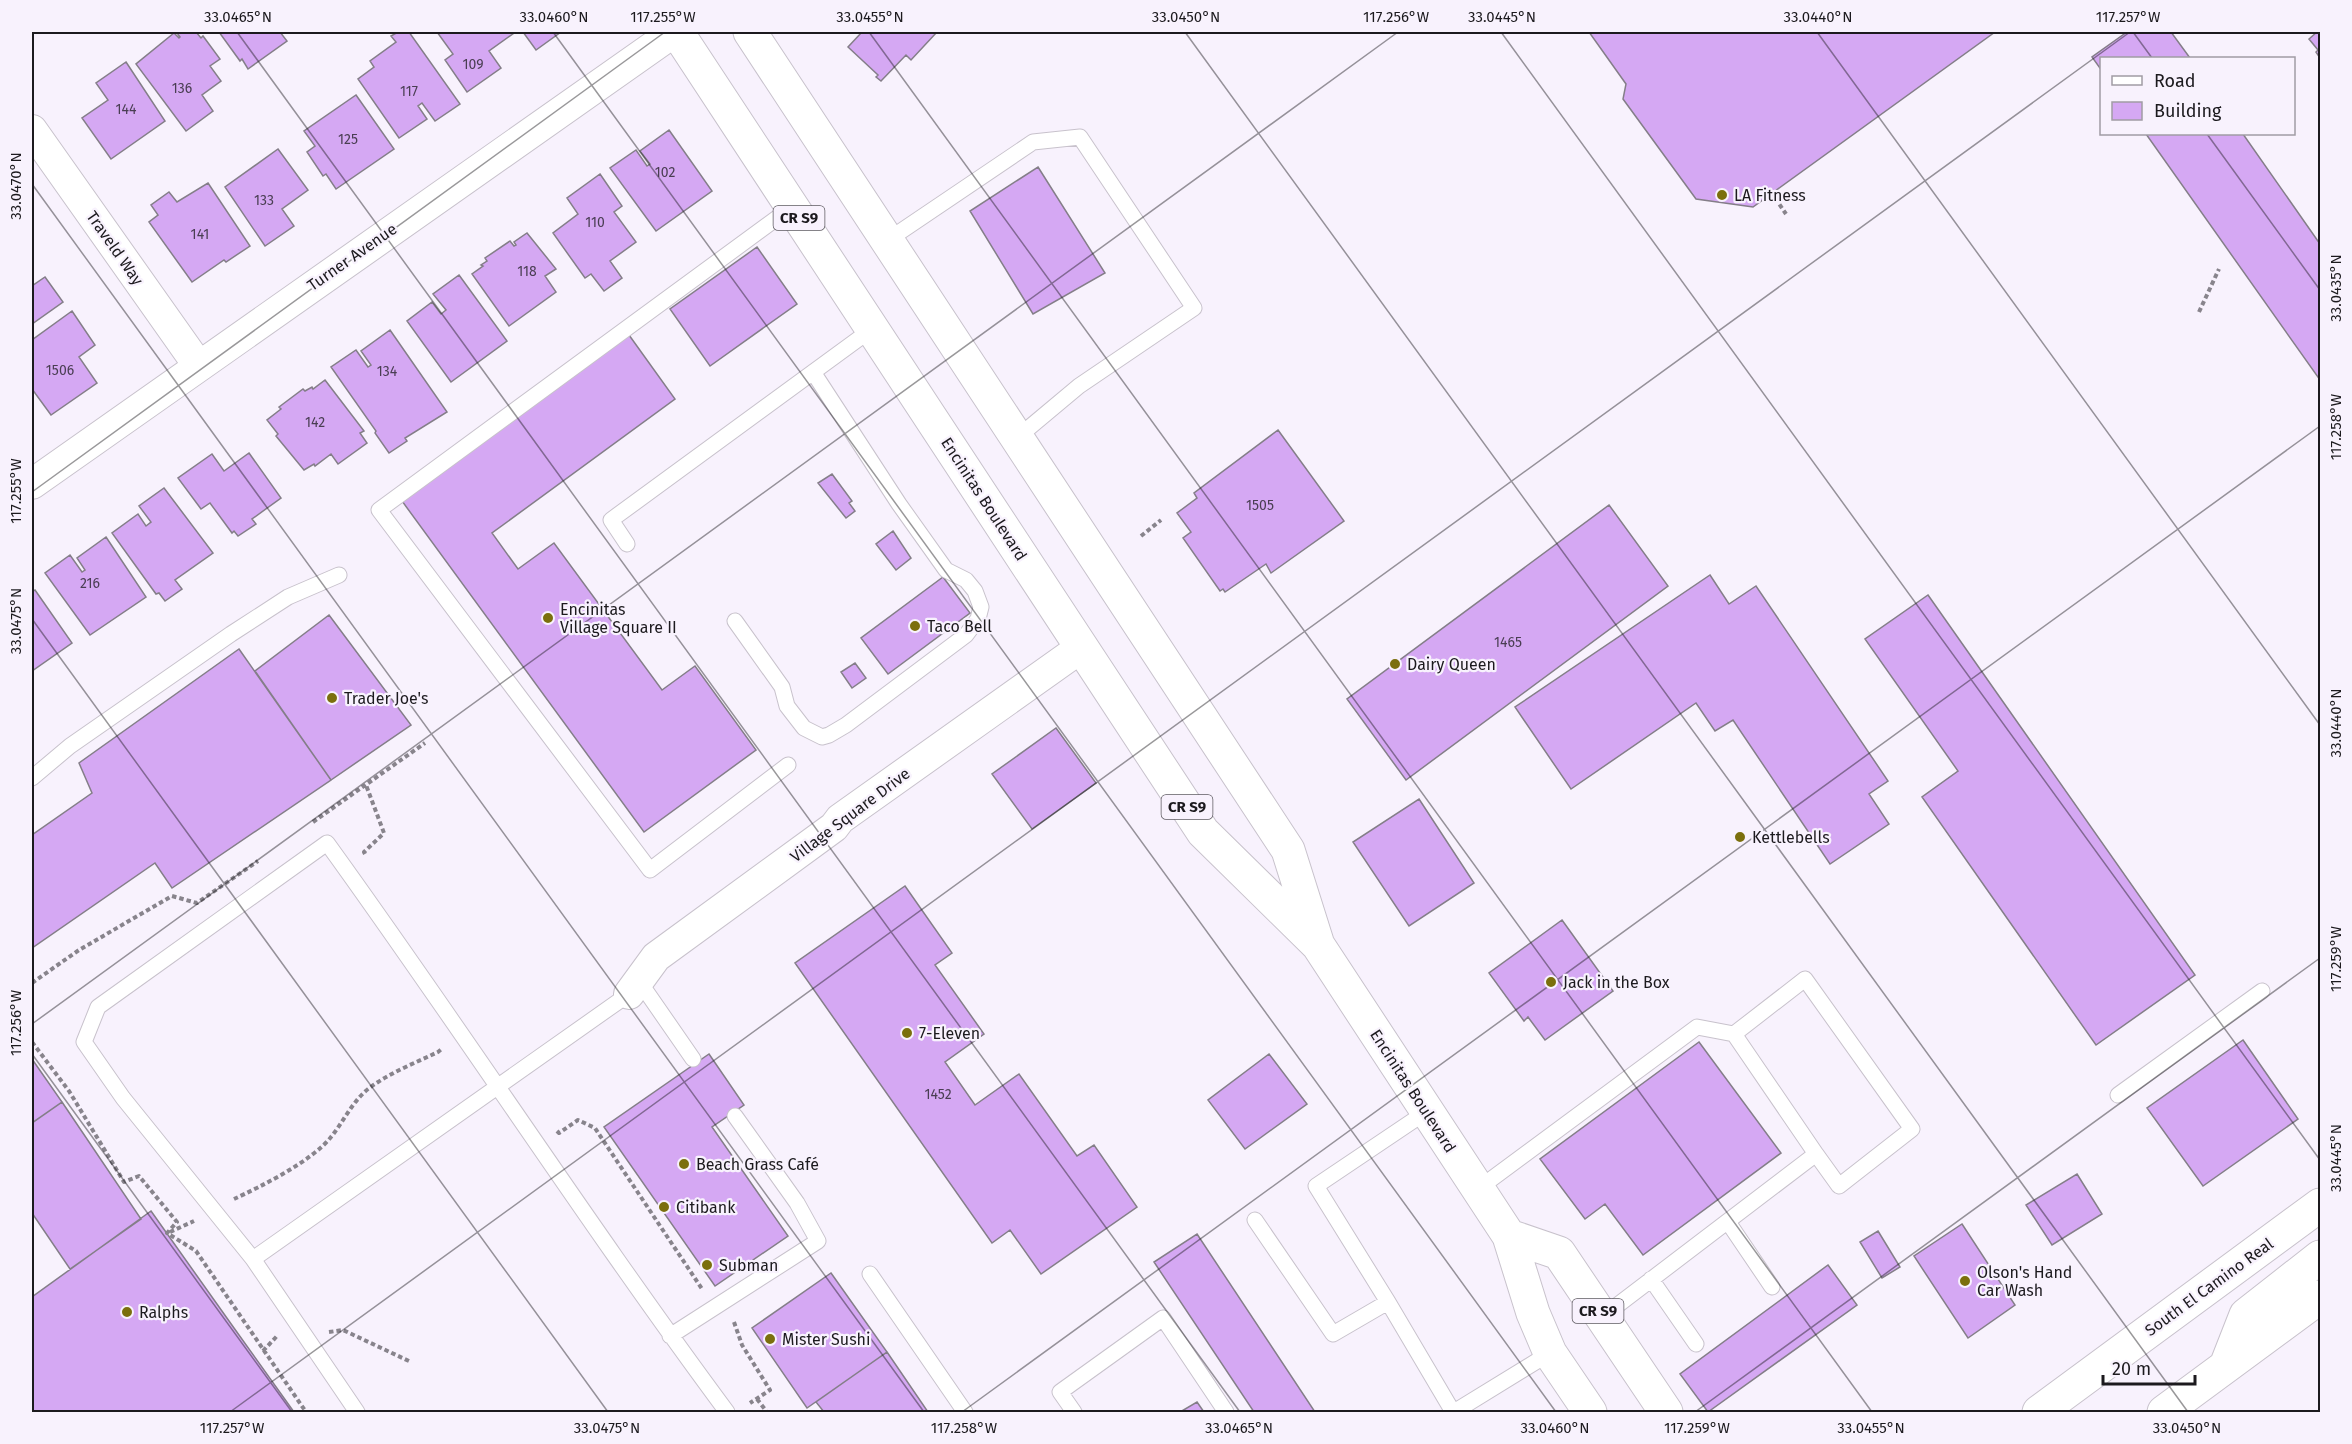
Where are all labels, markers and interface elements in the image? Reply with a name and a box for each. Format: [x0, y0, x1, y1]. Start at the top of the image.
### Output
text: 33.0465°N [204, 8, 272, 26]
text: 33.0460°N [519, 8, 589, 26]
text: 117.255°W [630, 8, 696, 26]
text: 33.0455°N [836, 8, 904, 26]
text: 33.0450°N [1152, 8, 1220, 26]
text: 117.256°W [1363, 8, 1430, 26]
text: 33.0445°N [1468, 8, 1536, 26]
text: 33.0440°N [1783, 8, 1853, 26]
text: 117.257°W [2096, 8, 2161, 26]
house number: 109 [462, 56, 484, 73]
legend [2100, 57, 2295, 135]
text: Road [2154, 70, 2196, 92]
house number: 136 [172, 80, 192, 97]
house number: 117 [400, 83, 418, 100]
text: Building [2154, 100, 2222, 122]
house number: 144 [116, 101, 137, 118]
house number: 125 [338, 131, 358, 148]
text: 33.0470°N [7, 152, 25, 220]
house number: 102 [655, 164, 675, 181]
place label: LA Fitness [1734, 186, 1806, 205]
marker: LA Fitness [1715, 188, 1729, 202]
house number: 133 [254, 192, 274, 209]
road number: CR S9 [774, 206, 824, 230]
street label: Traveld Way [83, 207, 147, 289]
house number: 110 [585, 214, 605, 231]
street label: Turner Avenue [304, 219, 400, 295]
house number: 141 [191, 226, 209, 243]
text: 33.0435°N [2327, 254, 2345, 322]
house number: 118 [517, 263, 537, 280]
house number: 1506 [46, 362, 74, 379]
house number: 134 [377, 363, 398, 380]
text: 117.258°W [2327, 393, 2345, 460]
house number: 142 [305, 414, 325, 431]
street label: Encinitas Boulevard [937, 434, 1031, 564]
text: 117.255°W [7, 458, 25, 524]
house number: 1505 [1246, 497, 1274, 514]
house number: 216 [80, 575, 100, 592]
text: 33.0475°N [7, 588, 25, 654]
place label: Encinitas Village Square II [560, 600, 677, 637]
marker: Encinitas Village Square II [541, 611, 555, 625]
place label: Taco Bell [927, 617, 992, 636]
marker: Taco Bell [908, 619, 922, 633]
house number: 1465 [1494, 634, 1522, 651]
place label: Dairy Queen [1407, 655, 1496, 674]
marker: Dairy Queen [1388, 657, 1402, 671]
text: 33.0440°N [2327, 688, 2345, 758]
place label: Trader Joe's [344, 689, 428, 708]
marker: Trader Joe's [325, 691, 339, 705]
street label: Village Square Drive [786, 764, 914, 866]
road number: CR S9 [1162, 795, 1212, 819]
place label: Kettlebells [1752, 828, 1830, 847]
marker: Kettlebells [1733, 830, 1747, 844]
text: 117.259°W [2327, 925, 2345, 992]
place label: Jack in the Box [1563, 973, 1670, 992]
marker: Jack in the Box [1544, 975, 1558, 989]
text: 117.256°W [7, 989, 25, 1056]
place label: 7-Eleven [919, 1024, 980, 1043]
marker: 7-Eleven [900, 1026, 914, 1040]
street label: Encinitas Boulevard [1366, 1026, 1460, 1156]
house number: 1452 [924, 1086, 952, 1103]
text: 33.0445°N [2327, 1124, 2345, 1192]
place label: Beach Grass Café [696, 1155, 819, 1174]
marker: Beach Grass Café [677, 1157, 691, 1171]
place label: Citibank [676, 1198, 736, 1217]
marker: Citibank [657, 1200, 671, 1214]
street label: South El Camino Real [2141, 1234, 2277, 1340]
place label: Subman [719, 1256, 778, 1275]
marker: Subman [700, 1258, 714, 1272]
place label: Olson's Hand Car Wash [1977, 1263, 2072, 1300]
marker: Olson's Hand Car Wash [1958, 1274, 1972, 1288]
road number: CR S9 [1572, 1299, 1624, 1323]
place label: Ralphs [139, 1303, 188, 1322]
marker: Ralphs [120, 1305, 134, 1319]
place label: Mister Sushi [782, 1330, 871, 1349]
marker: Mister Sushi [763, 1332, 777, 1346]
scale bar [2103, 1348, 2194, 1386]
text: 20 m [2112, 1358, 2151, 1380]
text: 117.257°W [200, 1419, 265, 1437]
text: 33.0475°N [574, 1419, 640, 1437]
text: 117.258°W [931, 1419, 998, 1437]
text: 33.0465°N [1205, 1419, 1273, 1437]
text: 33.0460°N [1520, 1419, 1590, 1437]
text: 117.259°W [1664, 1419, 1731, 1437]
text: 33.0455°N [1837, 1419, 1905, 1437]
text: 33.0450°N [2153, 1419, 2221, 1437]

